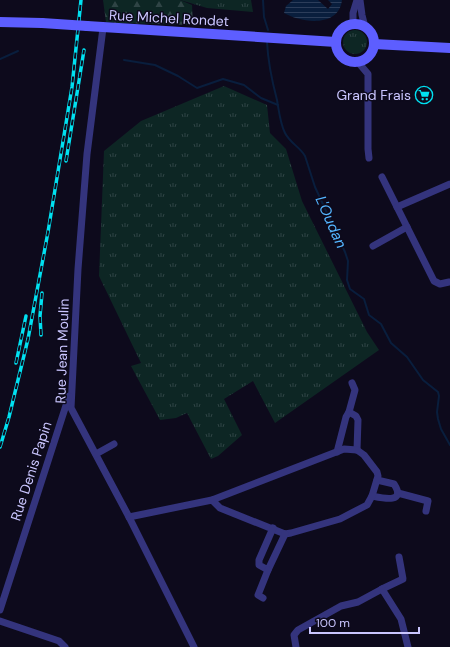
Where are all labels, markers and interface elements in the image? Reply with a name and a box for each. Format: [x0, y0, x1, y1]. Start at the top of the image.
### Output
street label: Rue Michel Rondet [109, 6, 229, 30]
supermarket icon: Grand Frais [414, 85, 434, 105]
place label: Grand Frais [336, 86, 411, 104]
water label: L'Oudan [311, 193, 352, 252]
street label: Rue Jean Moulin [51, 298, 73, 404]
street label: Rue Denis Papin [6, 419, 56, 523]
scale bar [310, 609, 419, 635]
text: 100 m [316, 615, 350, 631]

